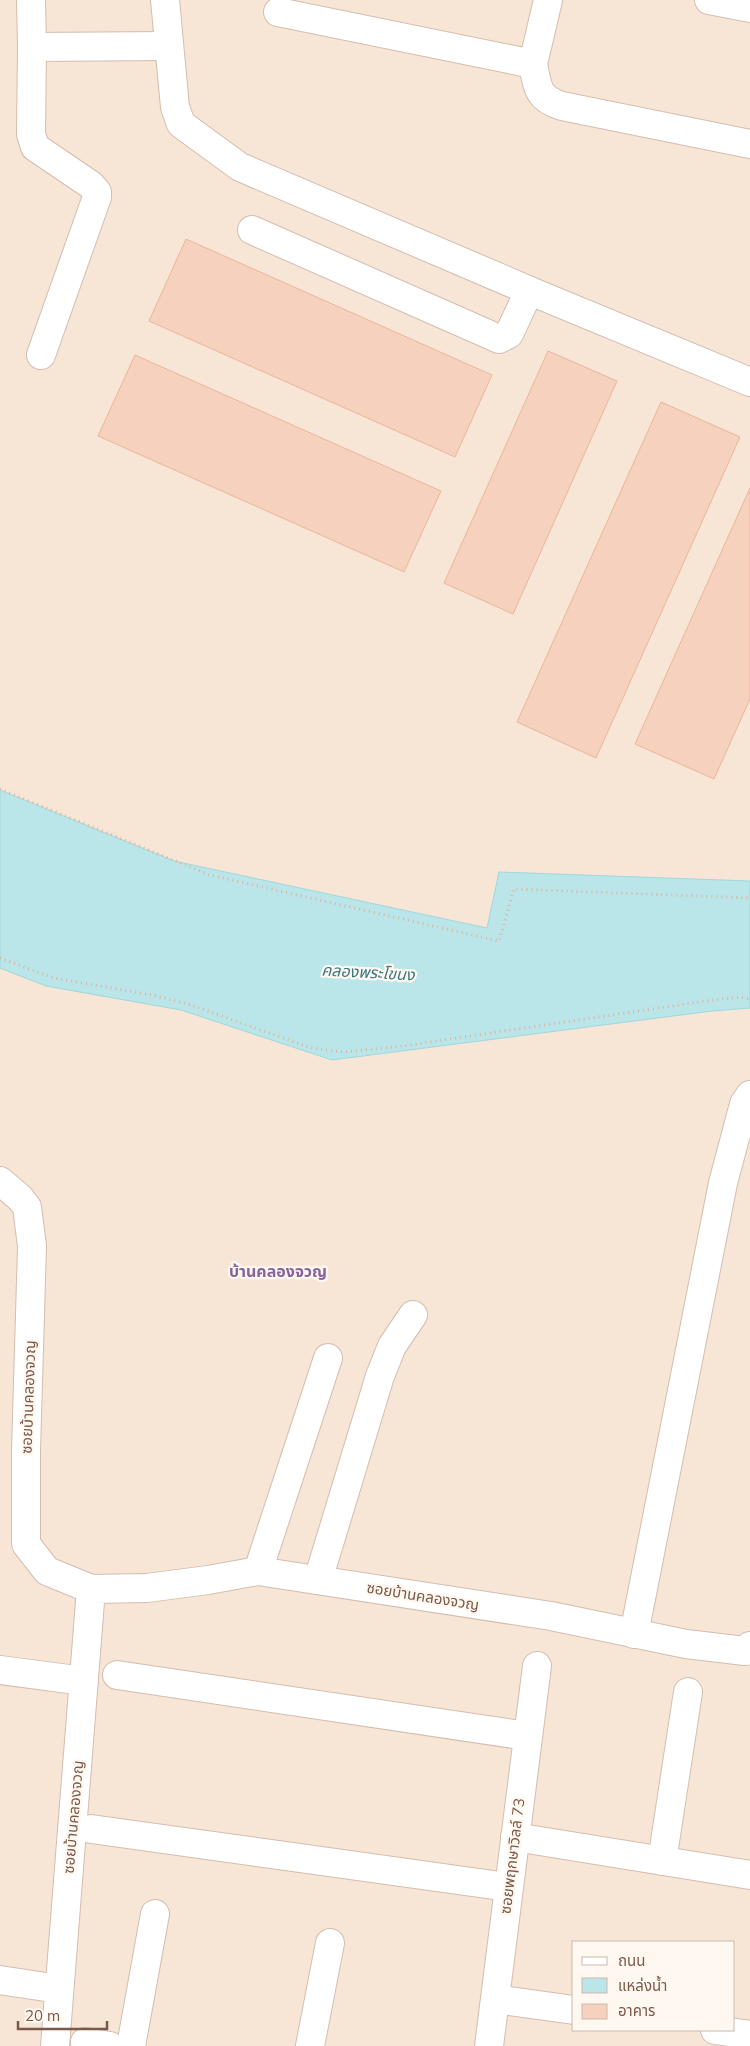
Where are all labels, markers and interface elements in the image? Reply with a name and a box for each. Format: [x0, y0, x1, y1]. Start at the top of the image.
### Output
water label: คลองพระโขนง [321, 960, 416, 984]
district label: บ้านคลองจวญ [229, 1261, 327, 1281]
street label: ซอยบ้านคลองจวญ [17, 1340, 39, 1454]
street label: ซอยบ้านคลองจวญ [365, 1578, 481, 1614]
street label: ซอยบ้านคลองจวญ [59, 1760, 87, 1874]
street label: ซอยพฤกษาวิลล์ 73 [495, 1797, 529, 1915]
legend [572, 1941, 735, 2031]
text: ถนน [618, 1951, 645, 1970]
text: แหล่งน้ำ [618, 1975, 667, 1995]
scale bar [18, 1998, 106, 2030]
text: อาคาร [618, 2001, 655, 2020]
text: 20 m [25, 2006, 60, 2025]

